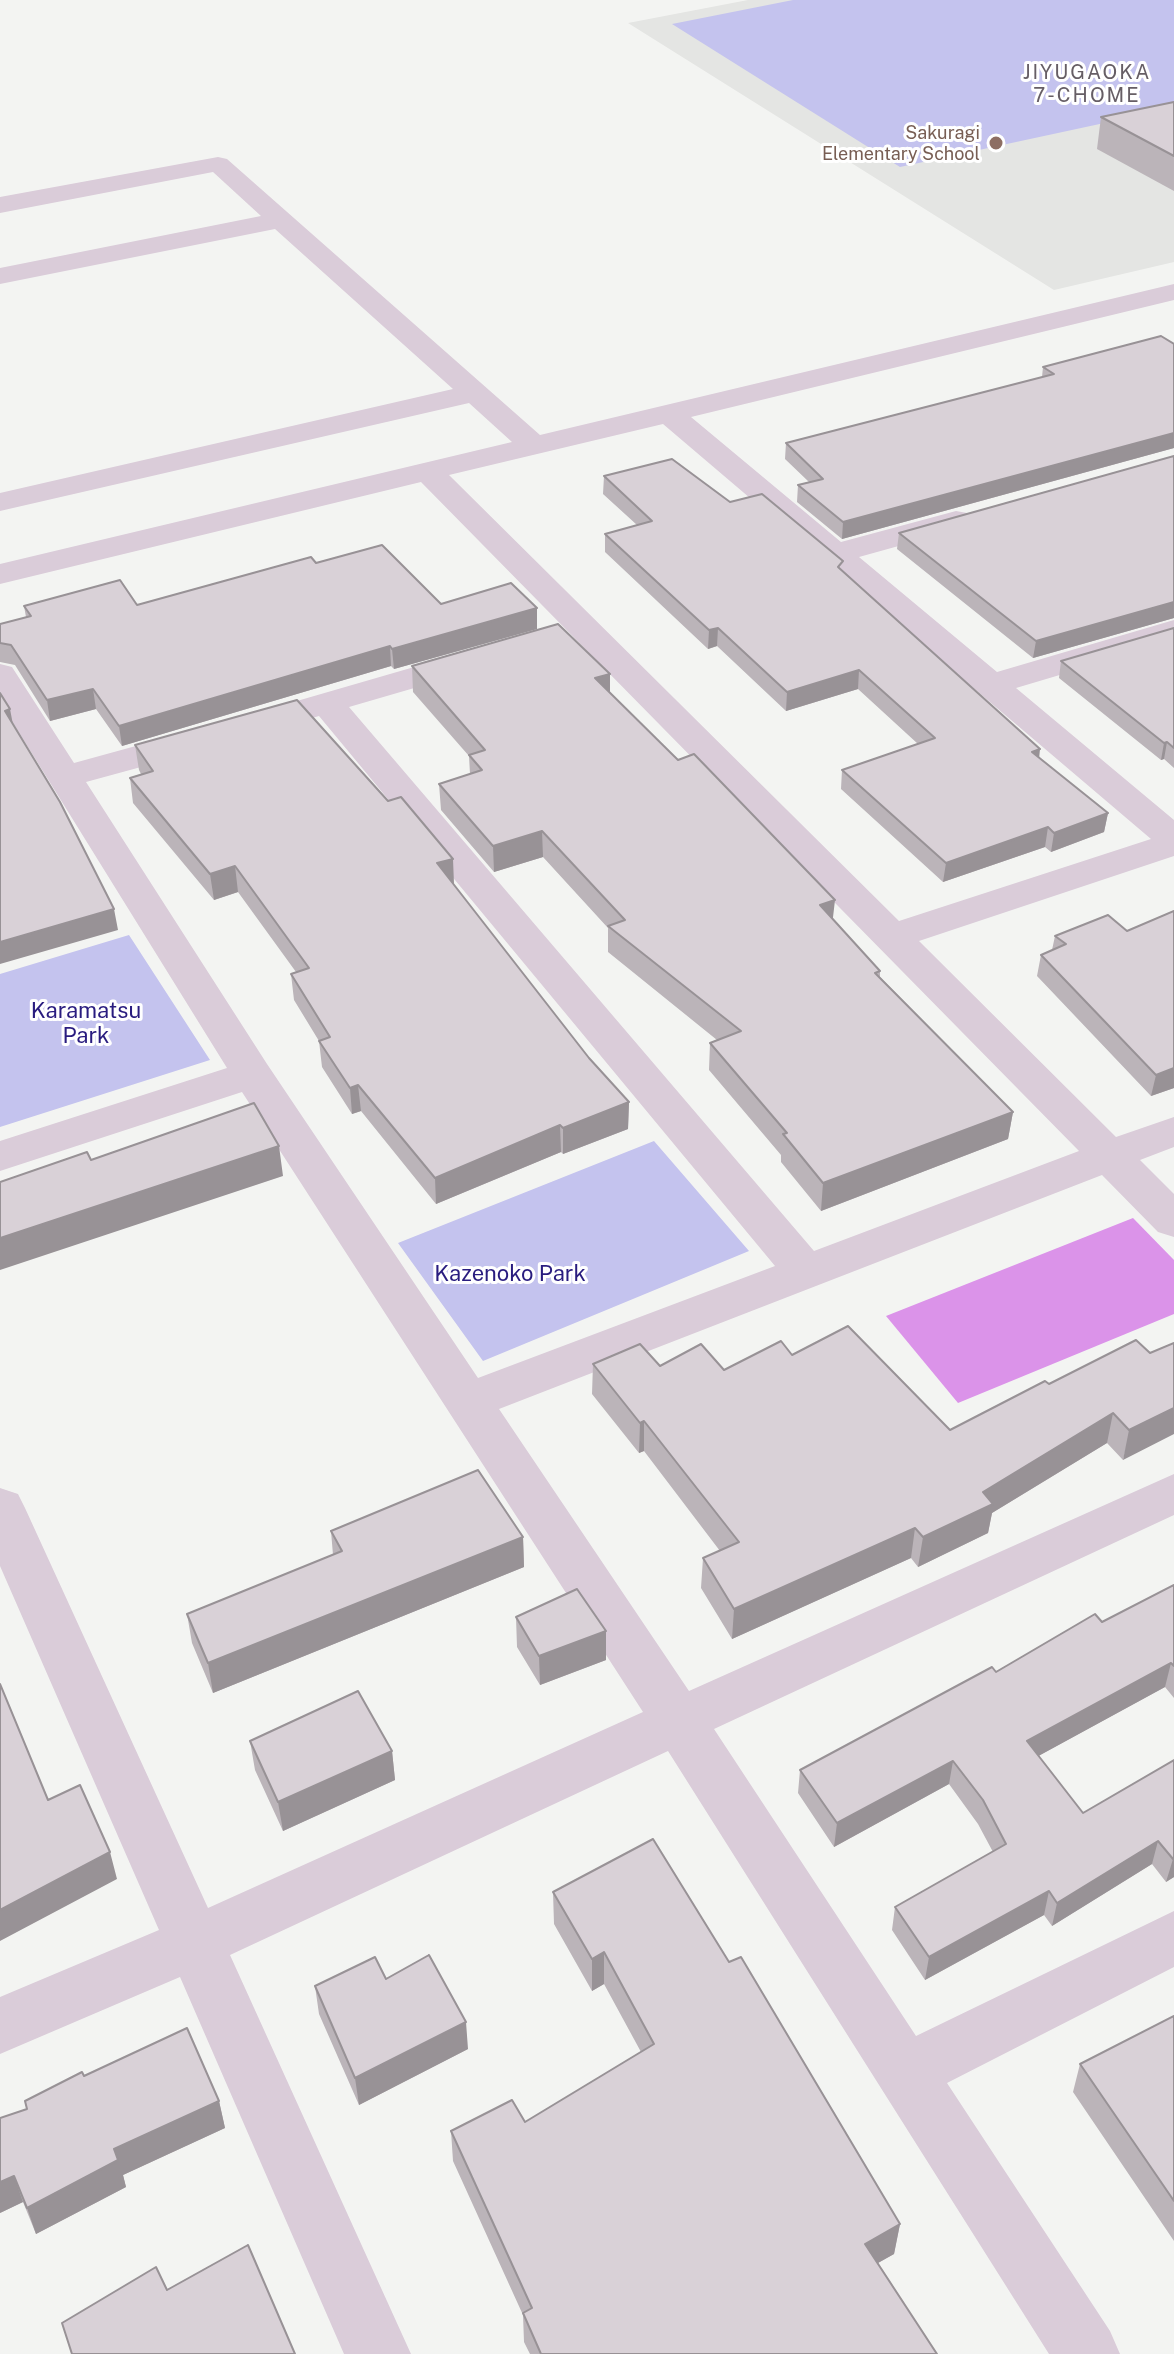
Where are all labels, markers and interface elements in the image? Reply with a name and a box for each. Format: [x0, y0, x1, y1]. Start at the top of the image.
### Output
district label: JIYUGAOKA 7-CHOME [1023, 61, 1151, 108]
place label: Sakuragi Elementary School [822, 122, 980, 164]
marker: Sakuragi Elementary School [987, 134, 1005, 152]
park label: Karamatsu Park [31, 998, 141, 1050]
park label: Kazenoko Park [434, 1261, 586, 1287]

